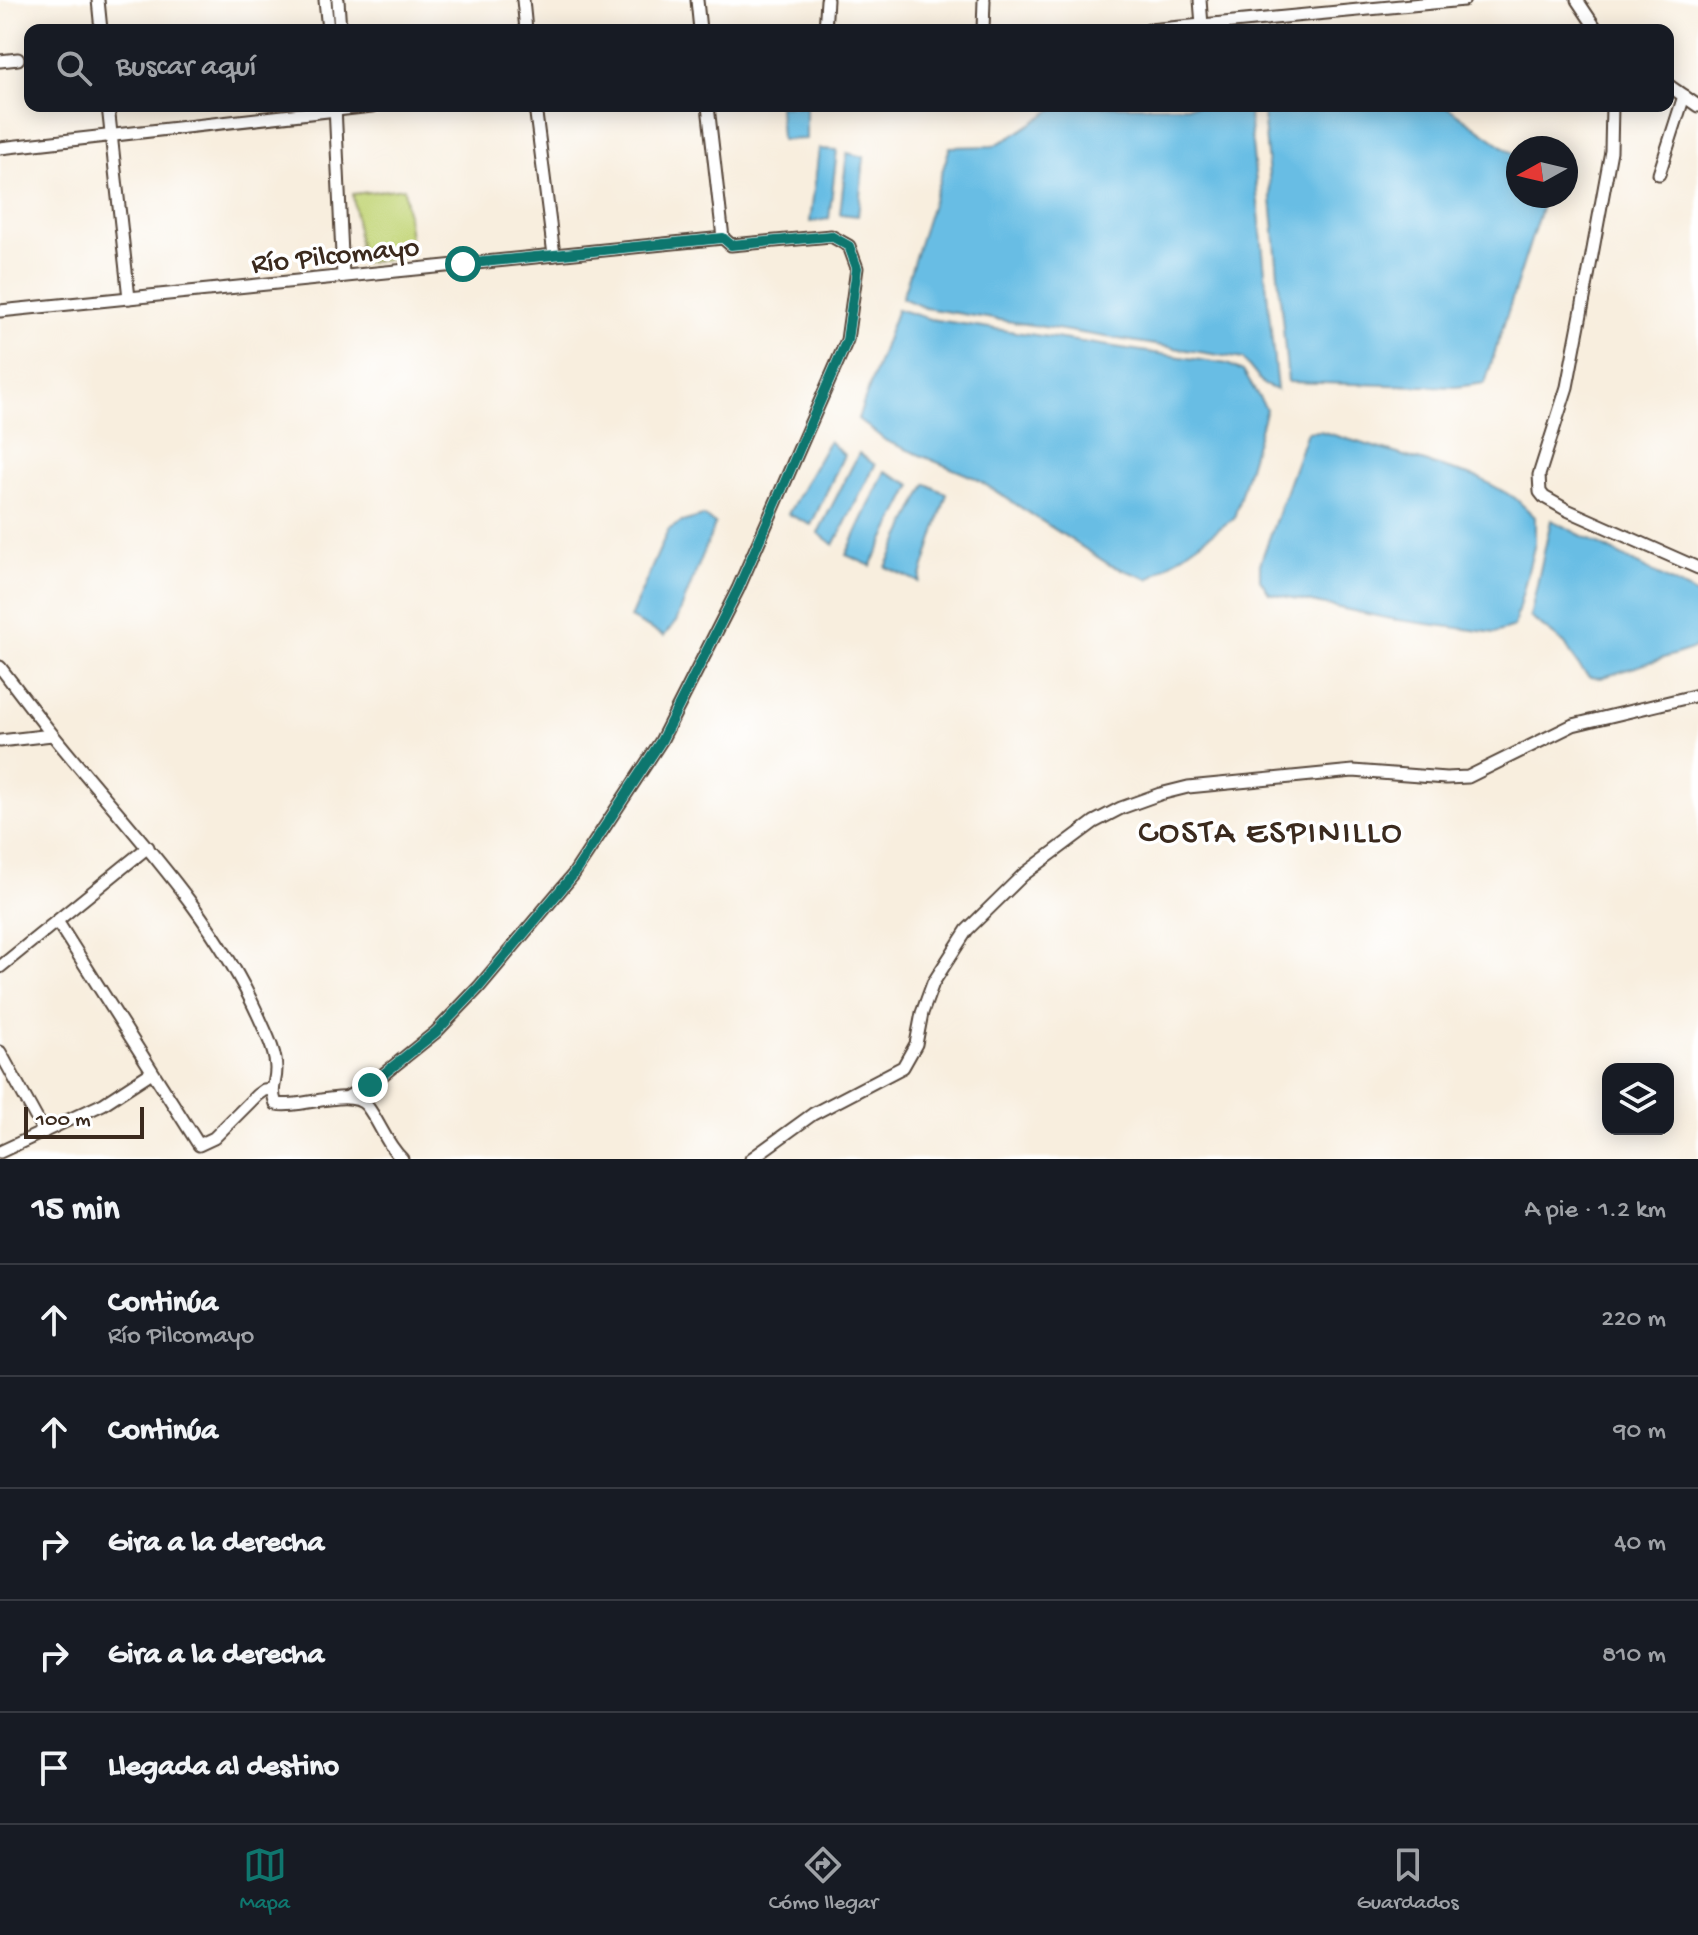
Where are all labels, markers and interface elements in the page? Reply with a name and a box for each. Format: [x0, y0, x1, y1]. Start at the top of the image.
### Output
search box [24, 24, 1674, 112]
icon: search [52, 46, 96, 90]
text: Buscar aquí [116, 51, 256, 86]
north arrow [1506, 136, 1578, 208]
street label: Río Pilcomayo [250, 231, 421, 284]
route start [445, 246, 481, 282]
district label: COSTA ESPINILLO [1138, 815, 1404, 855]
map controls [1602, 1063, 1674, 1135]
button: layers [1602, 1063, 1674, 1135]
route end [352, 1067, 388, 1103]
scale bar [24, 1103, 144, 1139]
text: 100 m [36, 1108, 91, 1134]
text: 15 min [32, 1191, 119, 1231]
text: A pie · 1.2 km [1525, 1196, 1666, 1227]
text: Continúa [108, 1287, 218, 1322]
icon: ahead [32, 1298, 76, 1342]
text: 220 m [1601, 1305, 1666, 1336]
text: Río Pilcomayo [108, 1322, 254, 1353]
icon: ahead [32, 1410, 76, 1454]
text: Continúa [108, 1415, 218, 1450]
text: 90 m [1614, 1417, 1666, 1448]
icon: right [32, 1522, 76, 1566]
text: Gira a la derecha [108, 1527, 324, 1562]
text: 40 m [1614, 1529, 1666, 1560]
icon: right [32, 1634, 76, 1678]
text: Gira a la derecha [108, 1639, 324, 1674]
text: 810 m [1602, 1641, 1666, 1672]
icon: arrive [32, 1746, 76, 1790]
text: Llegada al destino [108, 1751, 339, 1786]
tab: Mapa [239, 1843, 290, 1917]
tab: Cómo llegar [769, 1843, 878, 1917]
tab: Guardados [1357, 1843, 1459, 1917]

